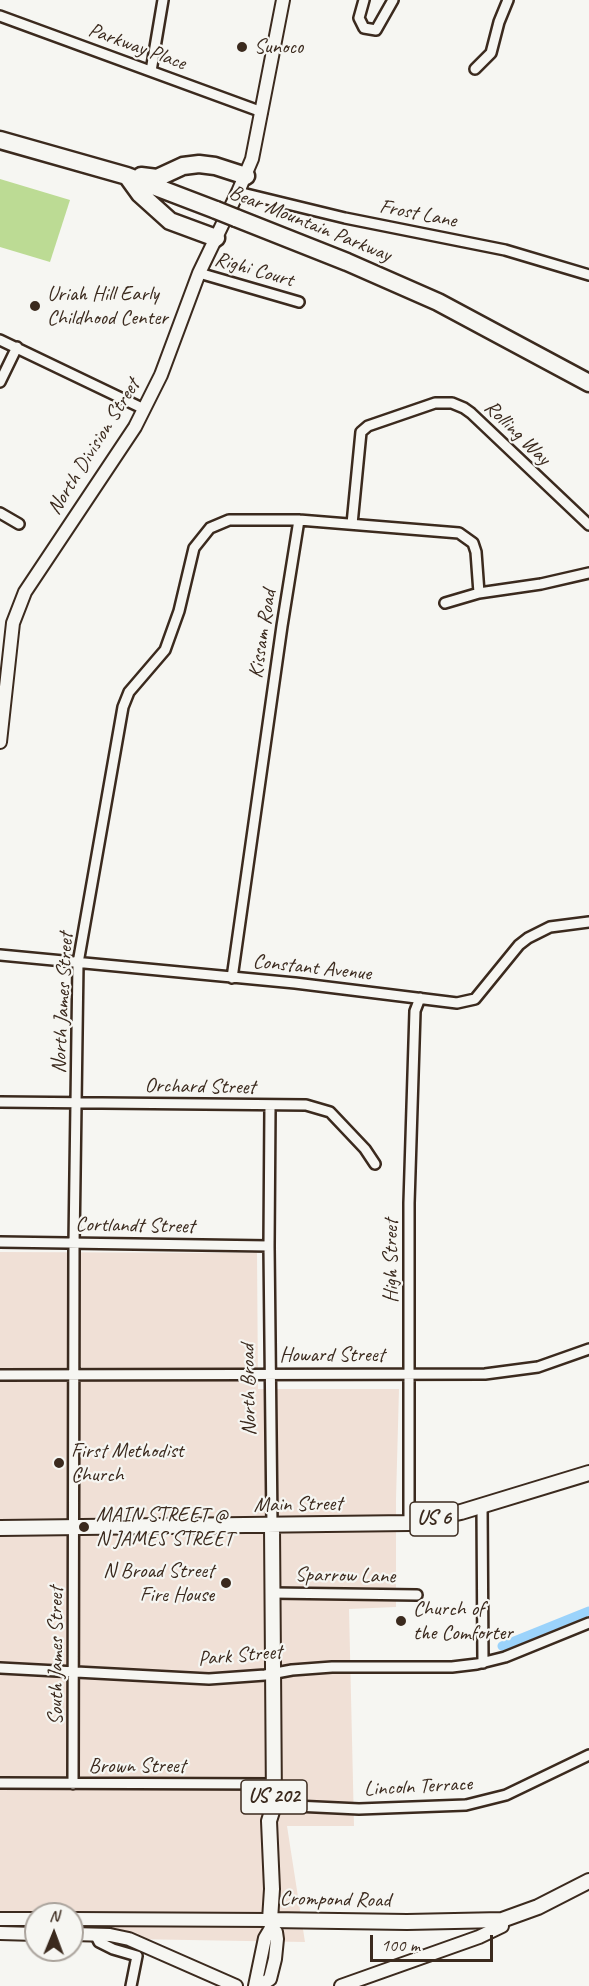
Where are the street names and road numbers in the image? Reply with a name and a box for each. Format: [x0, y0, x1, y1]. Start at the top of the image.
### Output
street label: Parkway Place [85, 18, 189, 76]
street label: Bear Mountain Parkway [225, 180, 395, 268]
street label: Frost Lane [377, 194, 459, 234]
street label: Righi Court [212, 247, 296, 293]
street label: North Division Street [42, 374, 146, 520]
street label: Rolling Way [479, 395, 555, 471]
street label: Kissam Road [244, 588, 282, 680]
street label: North James Street [47, 932, 79, 1074]
street label: Constant Avenue [251, 949, 373, 987]
street label: Orchard Street [144, 1073, 256, 1101]
street label: Cortlandt Street [75, 1212, 195, 1240]
street label: High Street [378, 1219, 404, 1303]
street label: Howard Street [280, 1342, 384, 1368]
street label: North Broad [236, 1344, 262, 1436]
street label: Main Street [254, 1492, 342, 1518]
road number: US 6 [410, 1502, 458, 1536]
street label: Sparrow Lane [295, 1563, 395, 1589]
street label: South James Street [43, 1587, 69, 1725]
street label: Park Street [197, 1640, 283, 1672]
street label: Brown Street [88, 1753, 186, 1779]
street label: Lincoln Terrace [363, 1772, 473, 1802]
road number: US 202 [241, 1780, 307, 1814]
street label: Crompond Road [279, 1886, 391, 1914]

